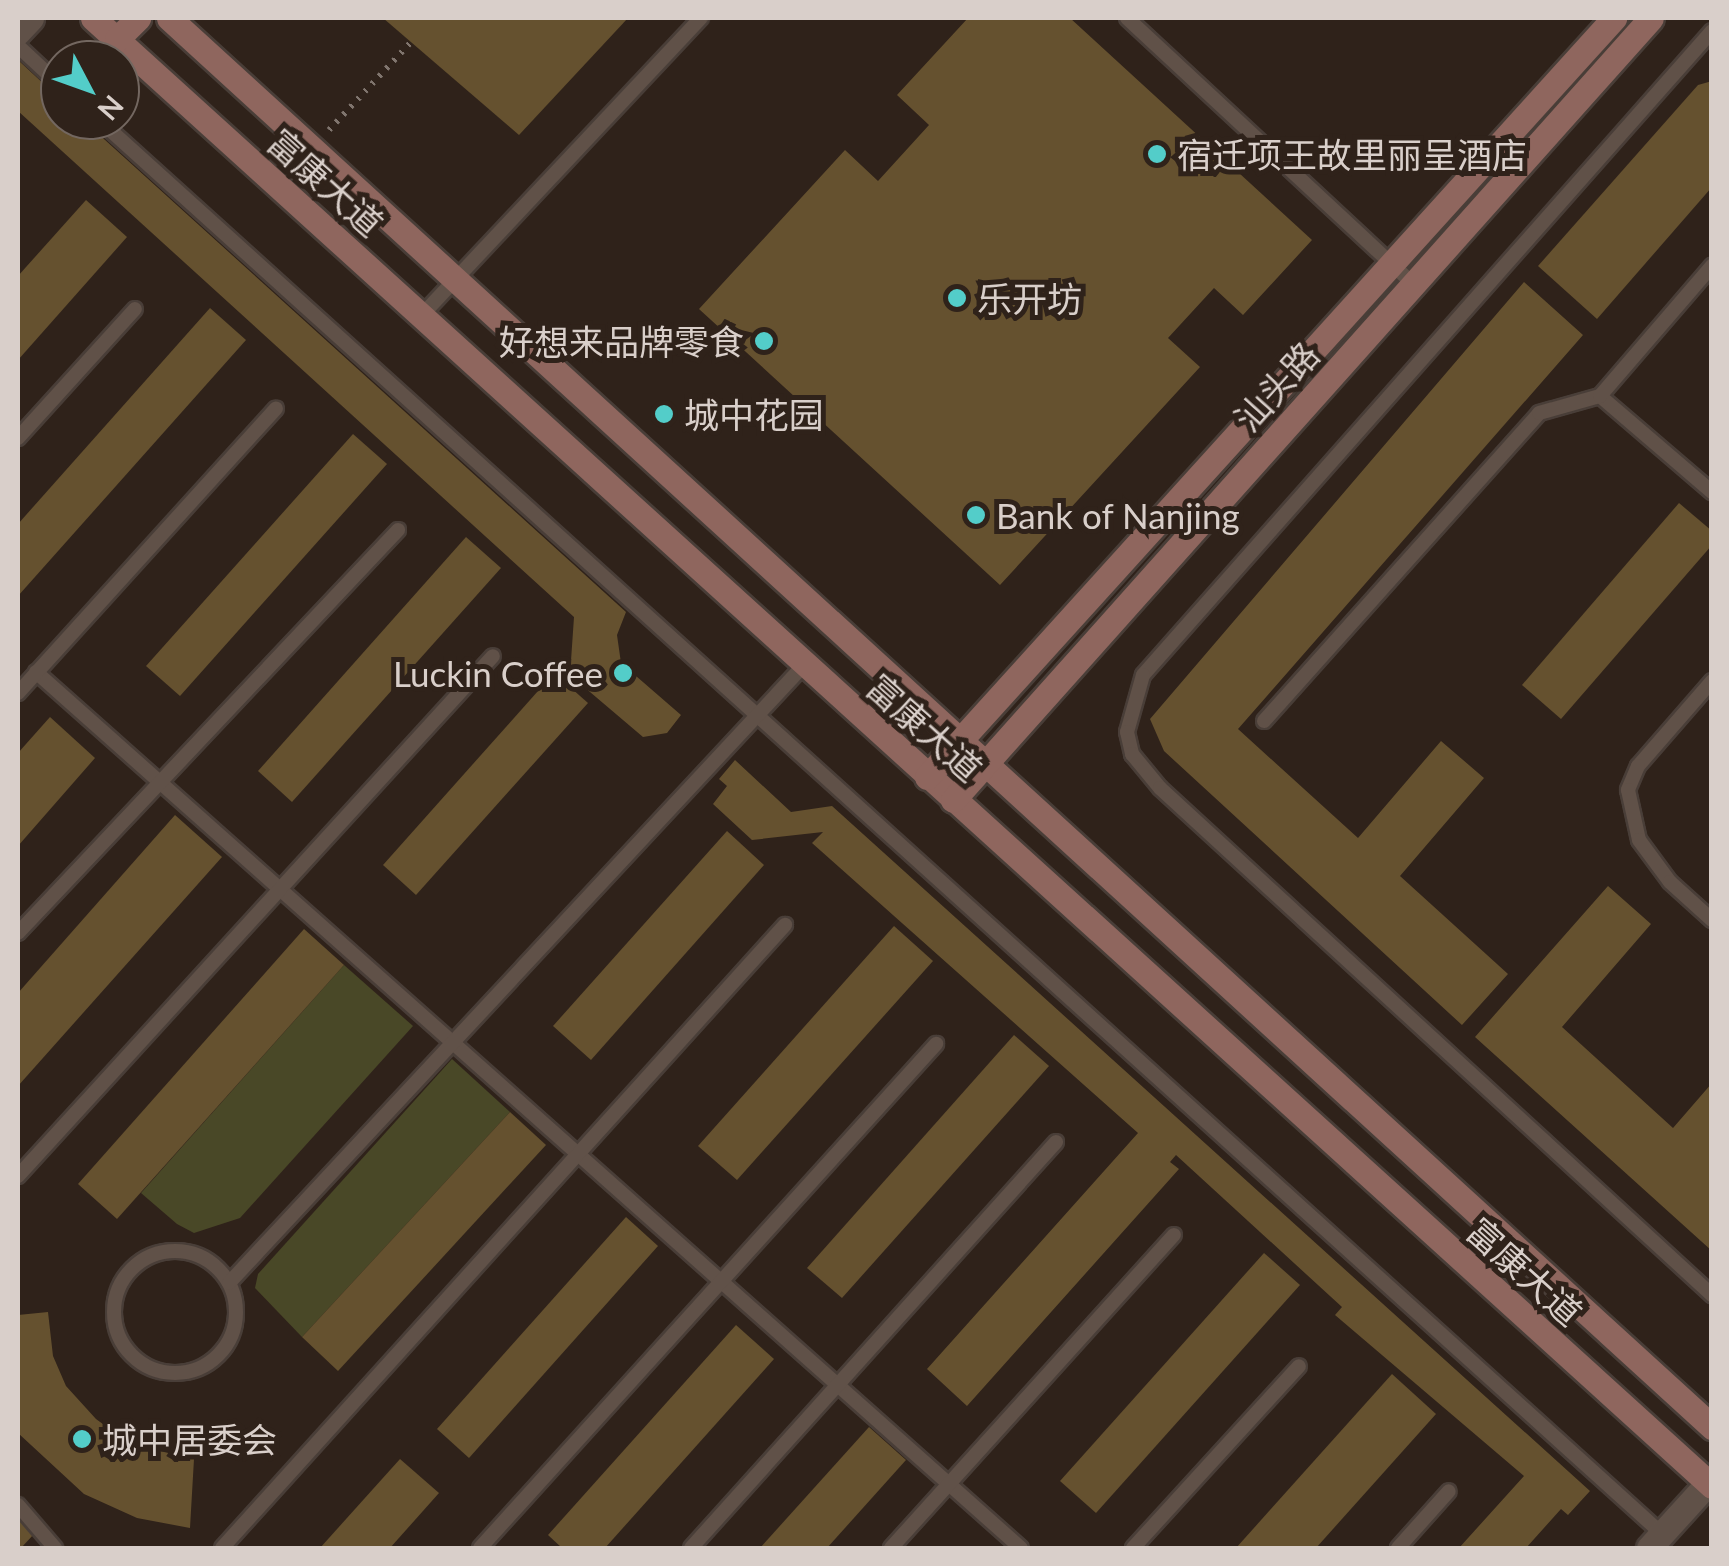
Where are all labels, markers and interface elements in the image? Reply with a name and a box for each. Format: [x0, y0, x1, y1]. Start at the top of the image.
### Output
north arrow [40, 40, 140, 140]
text: N [91, 89, 131, 128]
street label: 富康大道 [260, 120, 392, 244]
place label: 宿迁项王故里丽呈酒店 [1177, 133, 1527, 175]
marker: 宿迁项王故里丽呈酒店 [1146, 143, 1168, 165]
place label: 乐开坊 [977, 277, 1082, 319]
marker: 乐开坊 [946, 287, 968, 309]
place label: 好想来品牌零食 [499, 320, 744, 362]
marker: 好想来品牌零食 [753, 330, 775, 352]
street label: 汕头路 [1225, 333, 1327, 439]
place label: 城中花园 [684, 393, 824, 435]
marker: 城中花园 [653, 403, 675, 425]
place label: Bank of Nanjing [996, 494, 1240, 536]
marker: Bank of Nanjing [965, 504, 987, 526]
place label: Luckin Coffee [393, 652, 603, 694]
marker: Luckin Coffee [612, 662, 634, 684]
street label: 富康大道 [859, 665, 991, 789]
street label: 富康大道 [1459, 1209, 1591, 1333]
place label: 城中居委会 [102, 1418, 277, 1460]
marker: 城中居委会 [71, 1428, 93, 1450]

